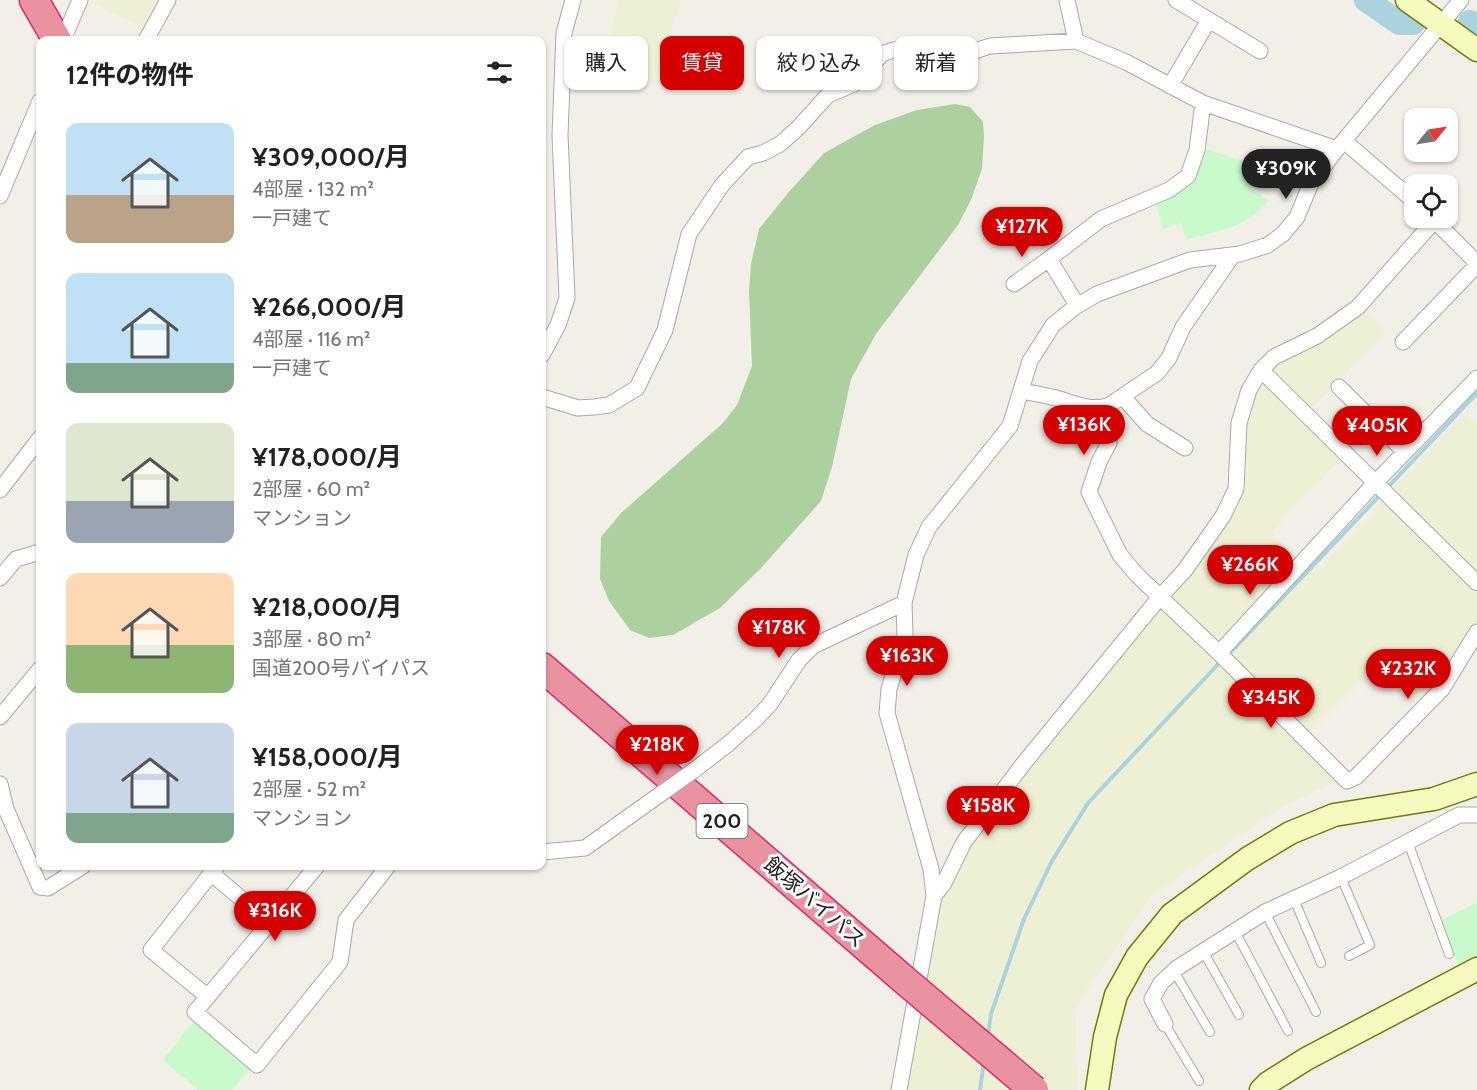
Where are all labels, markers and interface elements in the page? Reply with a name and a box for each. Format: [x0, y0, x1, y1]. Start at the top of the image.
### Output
chip: 購入 [564, 36, 648, 90]
chip: 賃貸 [660, 36, 744, 90]
chip: 絞り込み [756, 36, 882, 90]
chip: 新着 [894, 36, 978, 90]
icon: filters [483, 56, 516, 89]
text: 12件の物件 [66, 59, 193, 91]
north arrow [1404, 108, 1458, 162]
map controls [1404, 108, 1458, 228]
text: ¥309,000/月 [252, 141, 410, 173]
icon: home [114, 147, 186, 219]
pin: ¥309K [1244, 149, 1328, 200]
text: ¥309K [1256, 156, 1316, 180]
button: locate [1404, 174, 1458, 228]
text: 4部屋 · 132 m² [252, 177, 374, 201]
text: 一戸建て [252, 206, 332, 230]
pin: ¥127K [980, 207, 1064, 258]
text: ¥127K [996, 214, 1048, 238]
text: ¥266,000/月 [252, 291, 407, 323]
icon: home [114, 297, 186, 369]
text: 4部屋 · 116 m² [252, 327, 370, 351]
text: 一戸建て [252, 356, 332, 380]
pin: ¥136K [1042, 405, 1126, 456]
pin: ¥405K [1335, 406, 1419, 457]
text: ¥136K [1057, 412, 1111, 436]
text: ¥405K [1346, 413, 1408, 437]
text: ¥178,000/月 [252, 441, 402, 473]
icon: home [114, 447, 186, 519]
text: 2部屋 · 60 m² [252, 477, 370, 501]
text: マンション [252, 506, 352, 530]
pin: ¥266K [1208, 545, 1292, 596]
text: ¥266K [1221, 552, 1279, 576]
text: ¥218,000/月 [252, 591, 403, 623]
icon: home [114, 597, 186, 669]
pin: ¥178K [737, 608, 821, 659]
text: ¥178K [752, 615, 806, 639]
text: 3部屋 · 80 m² [252, 627, 371, 651]
pin: ¥163K [865, 636, 949, 687]
text: ¥163K [880, 643, 934, 667]
pin: ¥232K [1366, 649, 1450, 700]
text: 国道200号バイパス [252, 656, 430, 680]
text: ¥232K [1380, 656, 1436, 680]
pin: ¥345K [1229, 678, 1313, 729]
text: ¥345K [1242, 685, 1300, 709]
pin: ¥218K [615, 725, 699, 776]
text: ¥218K [630, 732, 684, 756]
text: ¥158,000/月 [252, 741, 403, 773]
icon: home [114, 747, 186, 819]
text: 2部屋 · 52 m² [252, 777, 366, 801]
pin: ¥158K [946, 786, 1030, 837]
text: ¥158K [961, 793, 1015, 817]
road number: 200 [696, 804, 748, 838]
text: マンション [252, 806, 352, 830]
street label: 飯塚バイパス [759, 851, 871, 953]
pin: ¥316K [233, 891, 317, 942]
text: ¥316K [248, 898, 302, 922]

